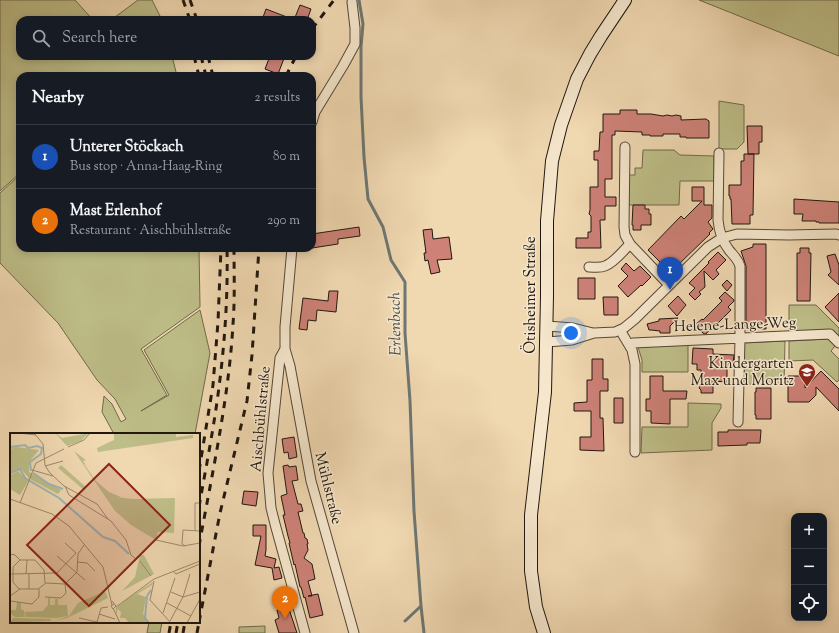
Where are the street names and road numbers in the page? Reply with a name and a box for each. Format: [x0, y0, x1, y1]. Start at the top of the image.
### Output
street label: Ötisheimer Straße [520, 236, 542, 354]
street label: Helene-Lange-Weg [674, 313, 797, 338]
street label: Aischbühlstraße [246, 365, 277, 473]
street label: Mühlstraße [308, 450, 347, 527]

